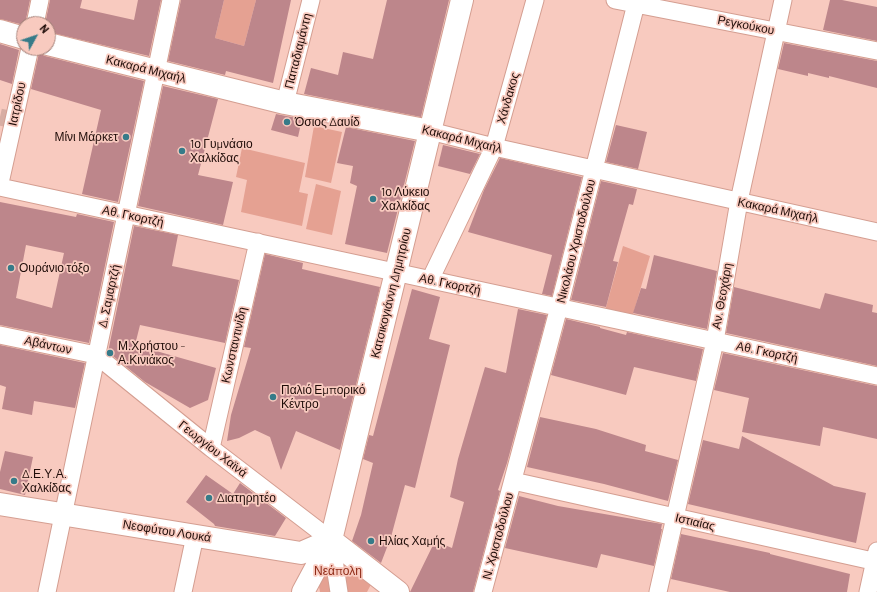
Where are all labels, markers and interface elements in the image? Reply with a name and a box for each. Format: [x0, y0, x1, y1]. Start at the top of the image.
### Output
street label: Παπαδιαμάντη [282, 12, 314, 90]
street label: Ρεγκούκου [716, 12, 776, 38]
north arrow [16, 16, 56, 56]
text: N [37, 22, 52, 36]
street label: Κακαρά Μιχαήλ [104, 52, 188, 86]
street label: Χάνδακος [494, 71, 522, 125]
street label: Ιατρίδου [5, 81, 29, 127]
place label: Όσιος Δαυίδ [295, 115, 360, 129]
marker: Όσιος Δαυίδ [282, 117, 292, 127]
street label: Κακαρά Μιχαήλ [420, 122, 504, 156]
place label: Μίνι Μάρκετ [54, 130, 118, 144]
marker: Μίνι Μάρκετ [121, 132, 131, 142]
place label: 1ο Γυμνάσιο Χαλκίδας [190, 137, 253, 165]
marker: 1ο Γυμνάσιο Χαλκίδας [177, 146, 187, 156]
street label: Νικολάου Χριστοδούλου [554, 178, 598, 304]
place label: 1ο Λύκειο Χαλκίδας [381, 185, 430, 213]
marker: 1ο Λύκειο Χαλκίδας [368, 194, 378, 204]
street label: Κακαρά Μιχαήλ [736, 194, 820, 226]
street label: Αθ. Γκορτζή [101, 202, 165, 230]
street label: Κατσικογιάννη Δημητρίου [368, 226, 414, 360]
place label: Ουράνιο τόξο [19, 261, 90, 275]
street label: Αν. Θεοχάρη [709, 262, 735, 330]
marker: Ουράνιο τόξο [6, 263, 16, 273]
street label: Δ. Σαμαρτζή [95, 263, 123, 329]
street label: Αθ. Γκορτζή [418, 270, 482, 298]
street label: Κωνσταντινίδη [218, 306, 250, 384]
street label: Αβάντων [23, 333, 73, 357]
street label: Αθ. Γκορτζή [735, 338, 799, 366]
place label: Μ.Χρήστου - Α.Κινιάκος [118, 339, 185, 367]
marker: Μ.Χρήστου - Α.Κινιάκος [105, 348, 115, 358]
place label: Παλιό Εμπορικό Κέντρο [281, 383, 365, 411]
marker: Παλιό Εμπορικό Κέντρο [268, 392, 278, 402]
street label: Γεωργίου Χαϊνά [176, 418, 250, 480]
place label: Δ.Ε.Υ.Α. Χαλκίδας [22, 467, 71, 495]
marker: Δ.Ε.Υ.Α. Χαλκίδας [9, 476, 19, 486]
place label: Διατηρητέο [217, 491, 276, 505]
street label: Ν. Χριστοδούλου [479, 491, 517, 581]
marker: Διατηρητέο [204, 493, 214, 503]
street label: Ιστιαίας [674, 510, 716, 534]
street label: Νεοφύτου Λουκά [122, 517, 212, 545]
place label: Ηλίας Χαμής [379, 534, 445, 548]
marker: Ηλίας Χαμής [366, 536, 376, 546]
park label: Νεάπολη [314, 564, 362, 578]

